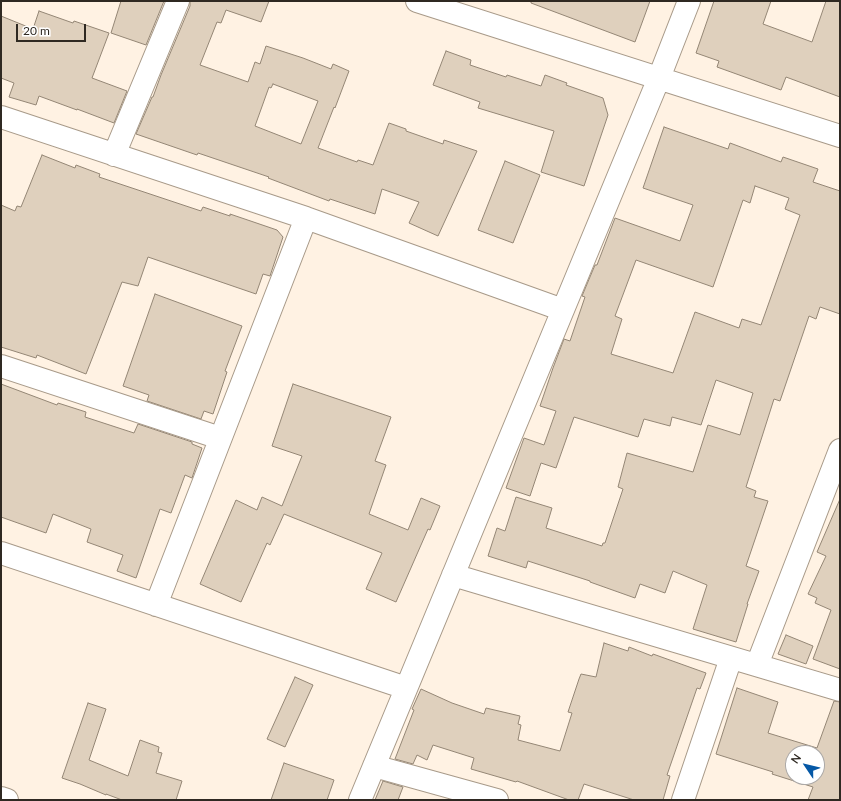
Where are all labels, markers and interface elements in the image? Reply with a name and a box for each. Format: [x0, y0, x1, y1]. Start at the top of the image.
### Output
scale bar [18, 16, 88, 42]
text: 20 m [23, 23, 50, 38]
north arrow [785, 745, 825, 785]
text: N [788, 751, 803, 766]

